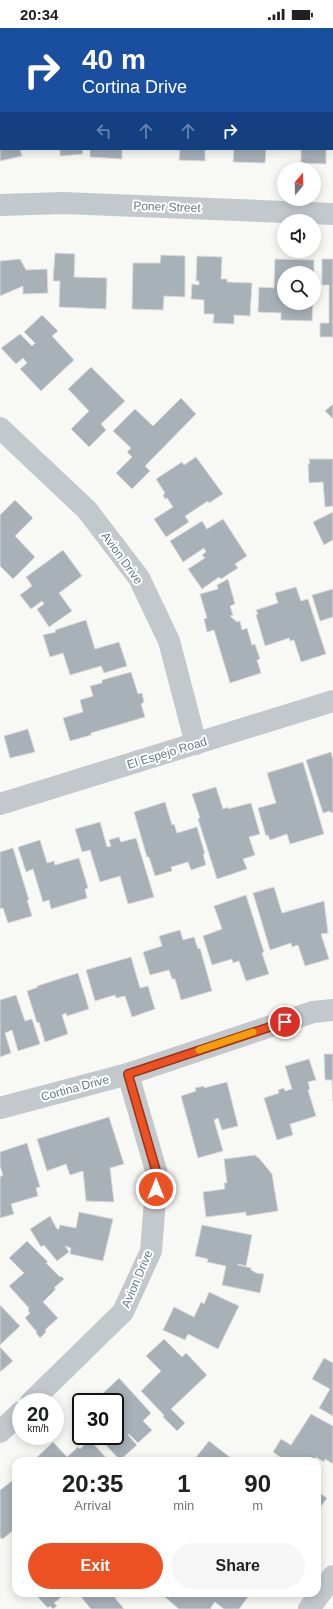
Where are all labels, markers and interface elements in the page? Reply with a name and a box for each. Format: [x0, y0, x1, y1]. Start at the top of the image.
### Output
text: 20:34 [20, 6, 58, 23]
icon: right [16, 44, 68, 96]
text: 40 m [82, 44, 146, 75]
text: Cortina Drive [82, 77, 187, 97]
icon: left [93, 120, 115, 142]
icon: ahead [135, 120, 157, 142]
icon: ahead [177, 120, 199, 142]
icon: right [219, 120, 241, 142]
north arrow [277, 162, 321, 206]
map controls [277, 162, 321, 310]
street label: Poner Street [133, 199, 202, 215]
button: sound [277, 214, 321, 258]
button: search [277, 266, 321, 310]
street label: Avion Drive [98, 529, 146, 587]
street label: El Espejo Road [125, 734, 209, 772]
pin [268, 1005, 302, 1039]
icon: arrive [274, 1011, 296, 1033]
street label: Cortina Drive [39, 1072, 111, 1104]
position arrow [135, 1168, 177, 1210]
street label: Avion Drive [119, 1248, 156, 1310]
speed limit sign: 30 [72, 1393, 124, 1445]
text: 20 [27, 1403, 49, 1425]
text: km/h [27, 1423, 49, 1434]
text: 20:35 [62, 1470, 123, 1497]
text: 1 [177, 1470, 191, 1497]
text: 90 [244, 1470, 271, 1497]
text: Arrival [74, 1498, 111, 1513]
text: min [173, 1498, 194, 1513]
text: m [252, 1498, 263, 1513]
button: Exit [28, 1543, 163, 1589]
button: Share [171, 1543, 305, 1589]

